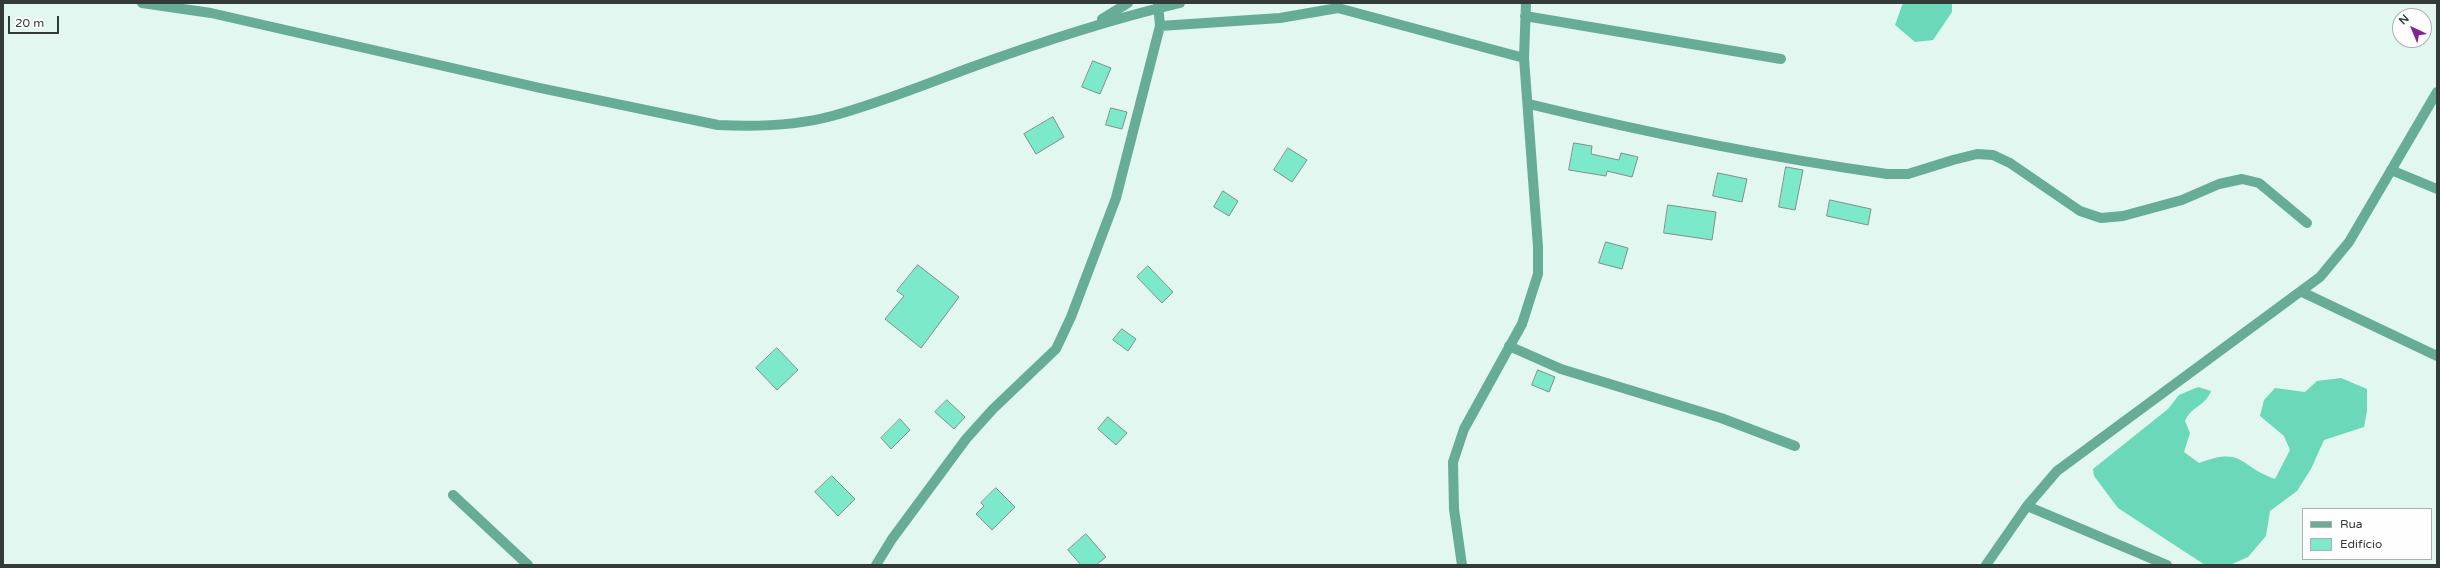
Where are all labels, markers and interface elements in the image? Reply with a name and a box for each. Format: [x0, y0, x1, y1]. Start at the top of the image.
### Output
scale bar [10, 8, 61, 34]
north arrow [2392, 8, 2432, 48]
text: N [2396, 12, 2412, 27]
text: 20 m [15, 16, 44, 30]
legend [2302, 508, 2432, 560]
text: Rua [2340, 517, 2363, 531]
text: Edifício [2340, 537, 2382, 551]

